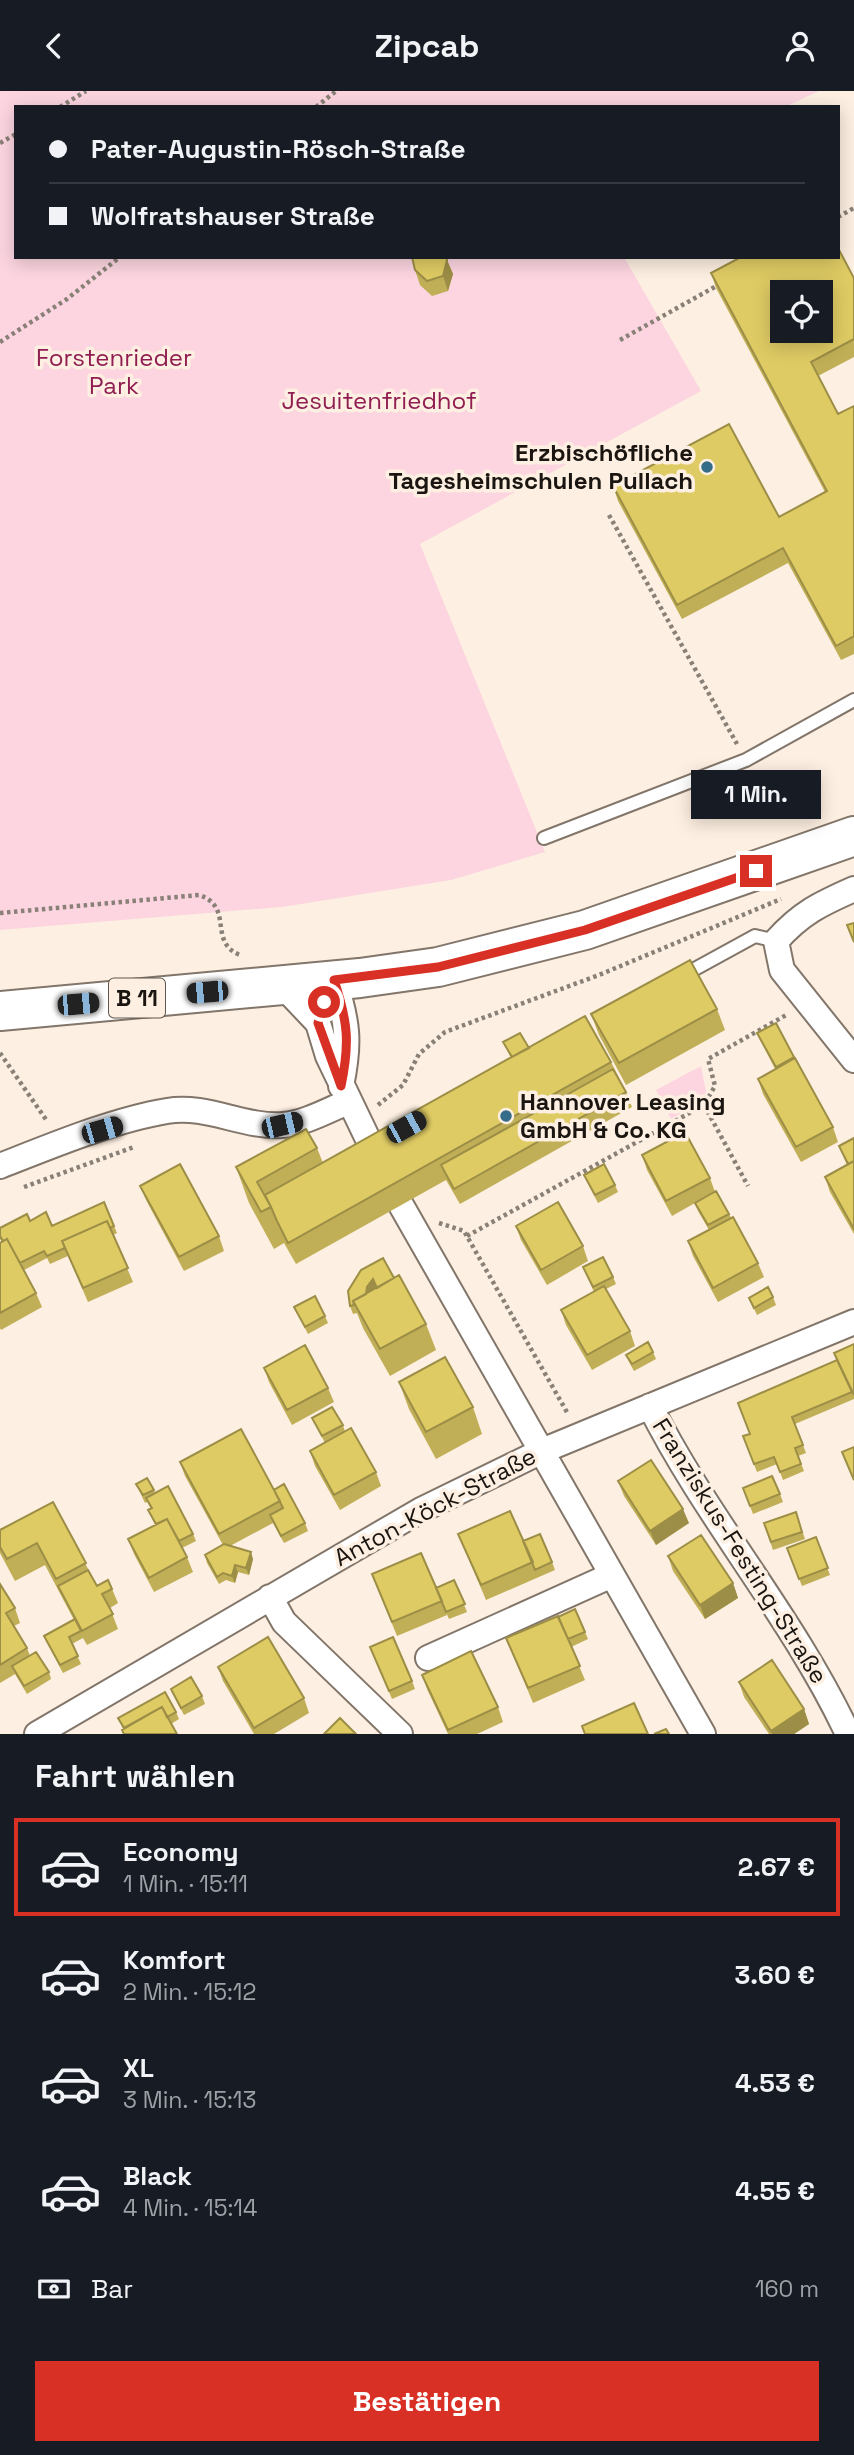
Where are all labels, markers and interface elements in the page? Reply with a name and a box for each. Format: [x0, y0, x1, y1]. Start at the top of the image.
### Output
text: Zipcab [374, 26, 480, 66]
icon: back [35, 27, 73, 65]
icon: person [781, 27, 819, 65]
text: Pater-Augustin-Rösch-Straße [91, 132, 465, 166]
text: Wolfratshauser Straße [91, 199, 375, 233]
map controls [770, 280, 833, 343]
button: locate [770, 280, 833, 343]
park label: Forstenrieder Park [36, 342, 192, 401]
park label: Jesuitenfriedhof [281, 385, 477, 416]
place label: Erzbischöfliche Tagesheimschulen Pullach [388, 437, 693, 496]
marker: Erzbischöfliche Tagesheimschulen Pullach [699, 459, 715, 475]
callout: 1 Min. [691, 769, 821, 819]
text: 1 Min. [724, 779, 788, 809]
route end [740, 855, 772, 887]
road number: B 11 [109, 979, 165, 1017]
car [186, 980, 229, 1004]
route start [308, 986, 340, 1018]
car [57, 992, 100, 1016]
place label: Hannover Leasing GmbH & Co. KG [520, 1086, 726, 1145]
car [383, 1108, 430, 1146]
marker: Hannover Leasing GmbH & Co. KG [498, 1108, 514, 1124]
car [260, 1110, 305, 1140]
car [79, 1114, 126, 1146]
street label: Franziskus-Festing-Straße [646, 1412, 835, 1689]
street label: Anton-Köck-Straße [328, 1440, 541, 1573]
text: Fahrt wählen [35, 1756, 235, 1796]
text: Economy [123, 1835, 239, 1869]
icon: car [39, 1836, 102, 1899]
text: 2.67 € [738, 1850, 815, 1884]
text: 1 Min. · 15:11 [123, 1869, 248, 1899]
text: Komfort [123, 1943, 226, 1977]
icon: car [39, 1944, 102, 2007]
text: 3.60 € [735, 1958, 815, 1992]
text: 2 Min. · 15:12 [123, 1977, 256, 2007]
text: XL [123, 2051, 154, 2085]
icon: car [39, 2052, 102, 2115]
text: 4.53 € [735, 2066, 815, 2100]
text: 3 Min. · 15:13 [123, 2085, 256, 2115]
text: Black [123, 2159, 192, 2193]
icon: car [39, 2160, 102, 2223]
text: 4.55 € [735, 2174, 815, 2208]
text: 4 Min. · 15:14 [123, 2193, 257, 2223]
icon: cash [35, 2270, 73, 2308]
text: Bar [91, 2272, 133, 2306]
text: 160 m [755, 2274, 819, 2304]
button: Bestätigen [35, 2361, 819, 2441]

